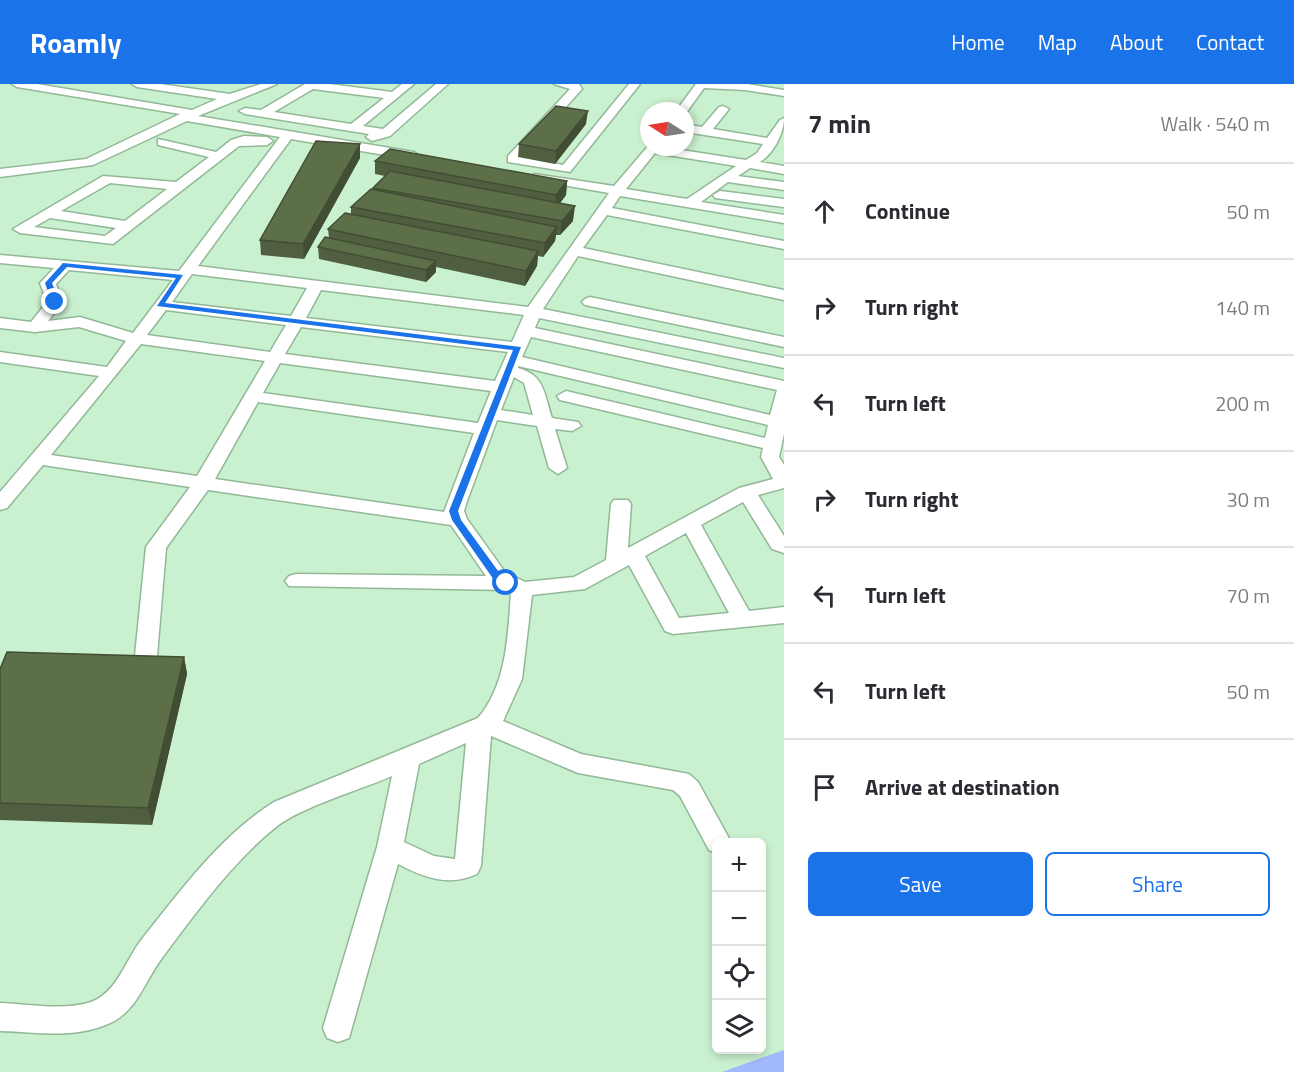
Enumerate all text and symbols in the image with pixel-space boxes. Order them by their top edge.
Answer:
text: Roamly [30,21,121,64]
text: Home [951,26,1005,58]
text: Map [1038,26,1077,58]
text: About [1110,26,1163,58]
text: Contact [1196,26,1264,58]
north arrow [640,102,694,156]
text: 7 min [808,104,871,143]
text: Walk · 540 m [1161,108,1270,139]
text: Continue [865,194,950,228]
icon: ahead [808,195,841,228]
text: 50 m [1226,196,1270,227]
route end [41,288,67,314]
text: Turn right [865,290,959,324]
icon: right [808,291,841,324]
text: 140 m [1215,292,1270,323]
text: Turn left [865,386,946,420]
icon: left [808,387,841,420]
text: 200 m [1215,388,1270,419]
text: Turn right [865,482,959,516]
icon: right [808,483,841,516]
text: 30 m [1226,484,1270,515]
route start [492,569,518,595]
text: Turn left [865,578,946,612]
icon: left [808,579,841,612]
text: 70 m [1226,580,1270,611]
text: Turn left [865,674,946,708]
icon: left [808,675,841,708]
text: 50 m [1226,676,1270,707]
text: Arrive at destination [865,770,1060,804]
icon: arrive [808,771,841,804]
map controls [712,838,766,1054]
button: + [712,838,766,892]
button: Save [808,852,1033,916]
button: Share [1045,852,1270,916]
button: − [712,892,766,946]
button: locate [712,946,766,1000]
button: layers [712,1000,766,1054]

